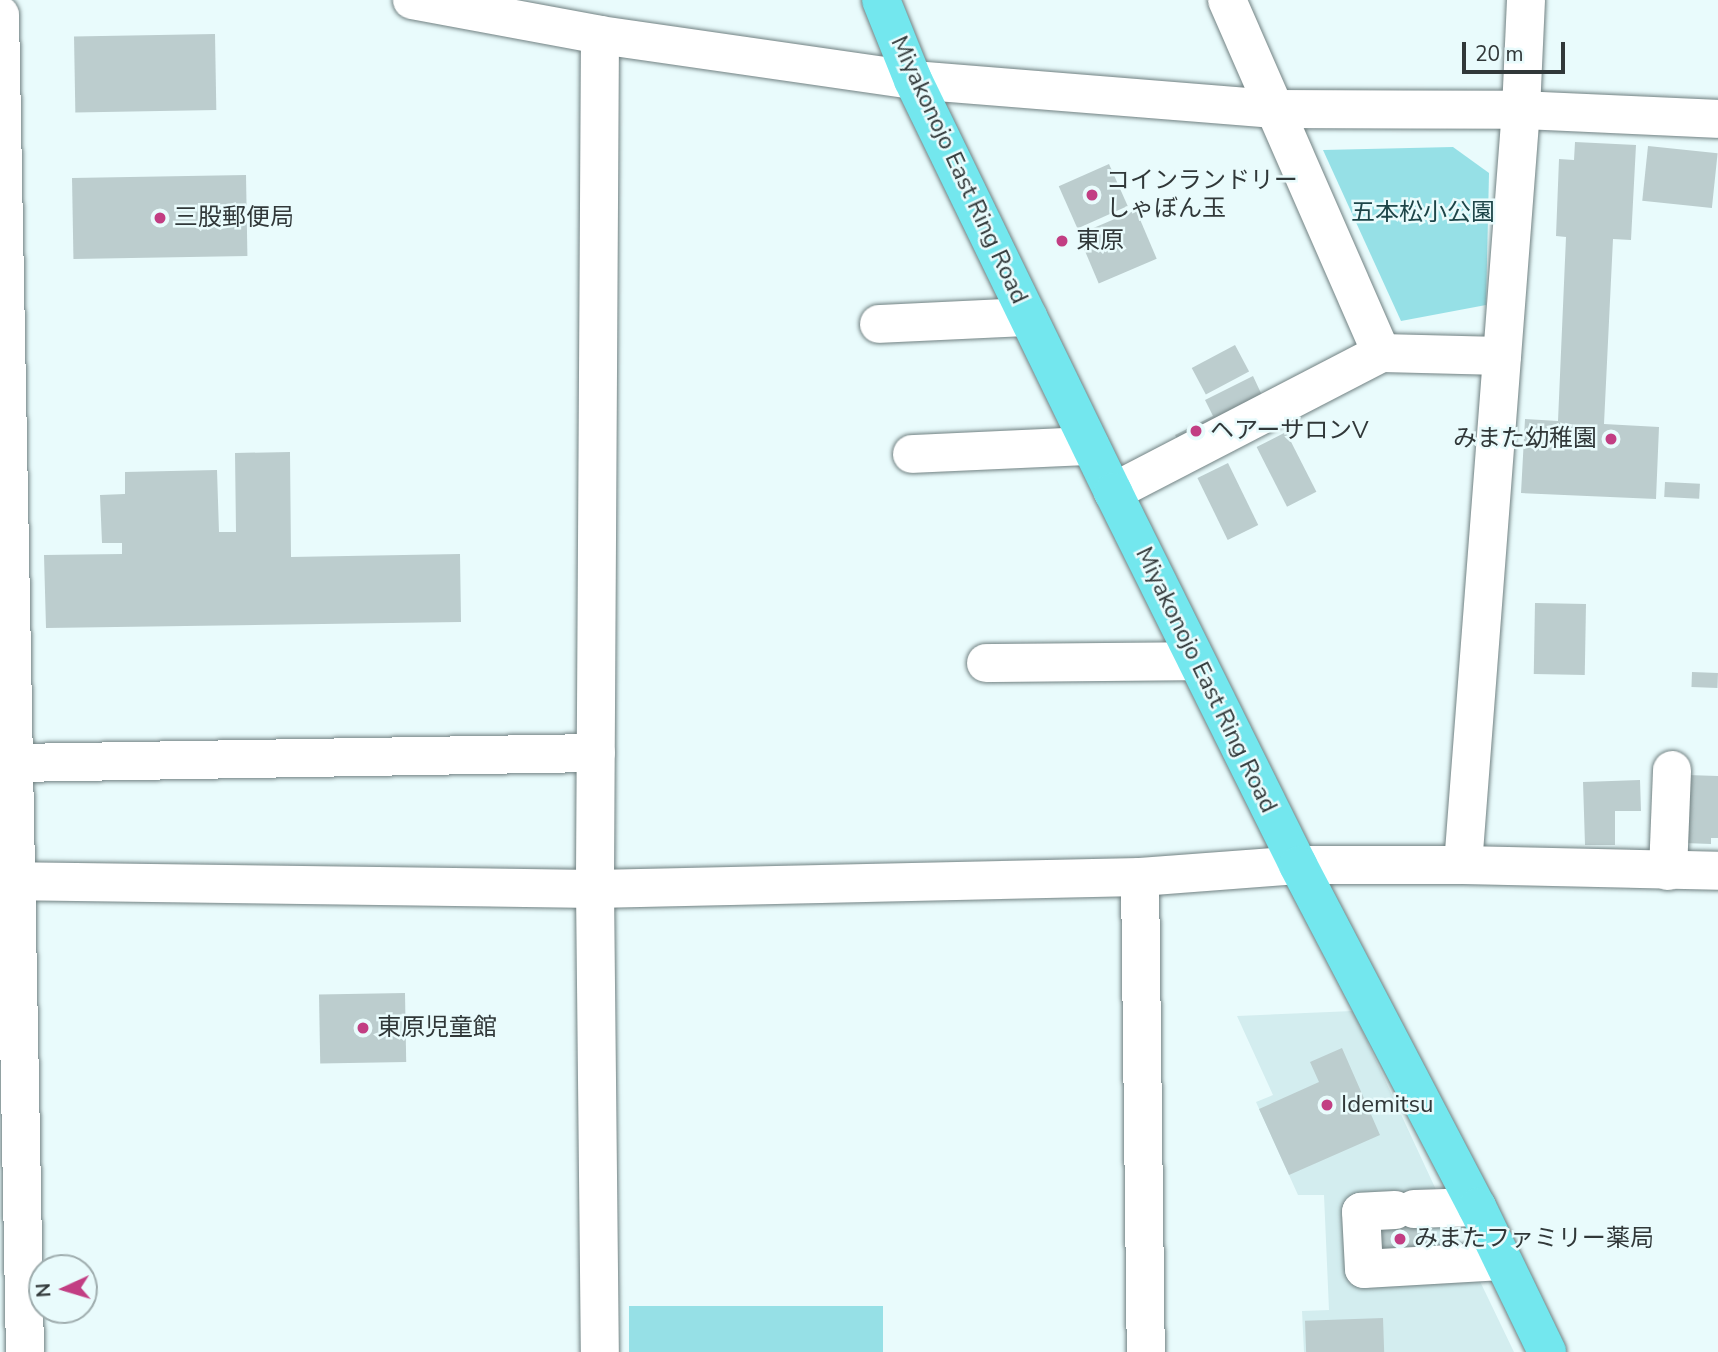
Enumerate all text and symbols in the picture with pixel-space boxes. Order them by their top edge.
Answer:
scale bar [1466,28,1569,72]
street label: Miyakonojo East Ring Road [884,32,1034,308]
text: 20 m [1475,40,1524,68]
place label: コインランドリー しゃぼん玉 [1106,167,1298,223]
marker: コインランドリー しゃぼん玉 [1084,187,1100,203]
park label: 五本松小公園 [1351,199,1495,227]
place label: 三股郵便局 [174,204,294,232]
marker: 三股郵便局 [152,210,168,226]
place label: 東原 [1076,227,1124,255]
marker: 東原 [1054,233,1070,249]
place label: ヘアーサロンV [1210,417,1369,445]
marker: ヘアーサロンV [1188,423,1204,439]
place label: みまた幼稚園 [1453,425,1597,453]
marker: みまた幼稚園 [1603,431,1619,447]
street label: Miyakonojo East Ring Road [1129,542,1283,818]
place label: 東原児童館 [377,1014,497,1042]
marker: 東原児童館 [355,1020,371,1036]
place label: Idemitsu [1341,1091,1433,1119]
marker: Idemitsu [1319,1097,1335,1113]
place label: みまたファミリー薬局 [1414,1225,1654,1253]
marker: みまたファミリー薬局 [1392,1231,1408,1247]
north arrow [28,1254,98,1324]
text: N [31,1282,58,1298]

